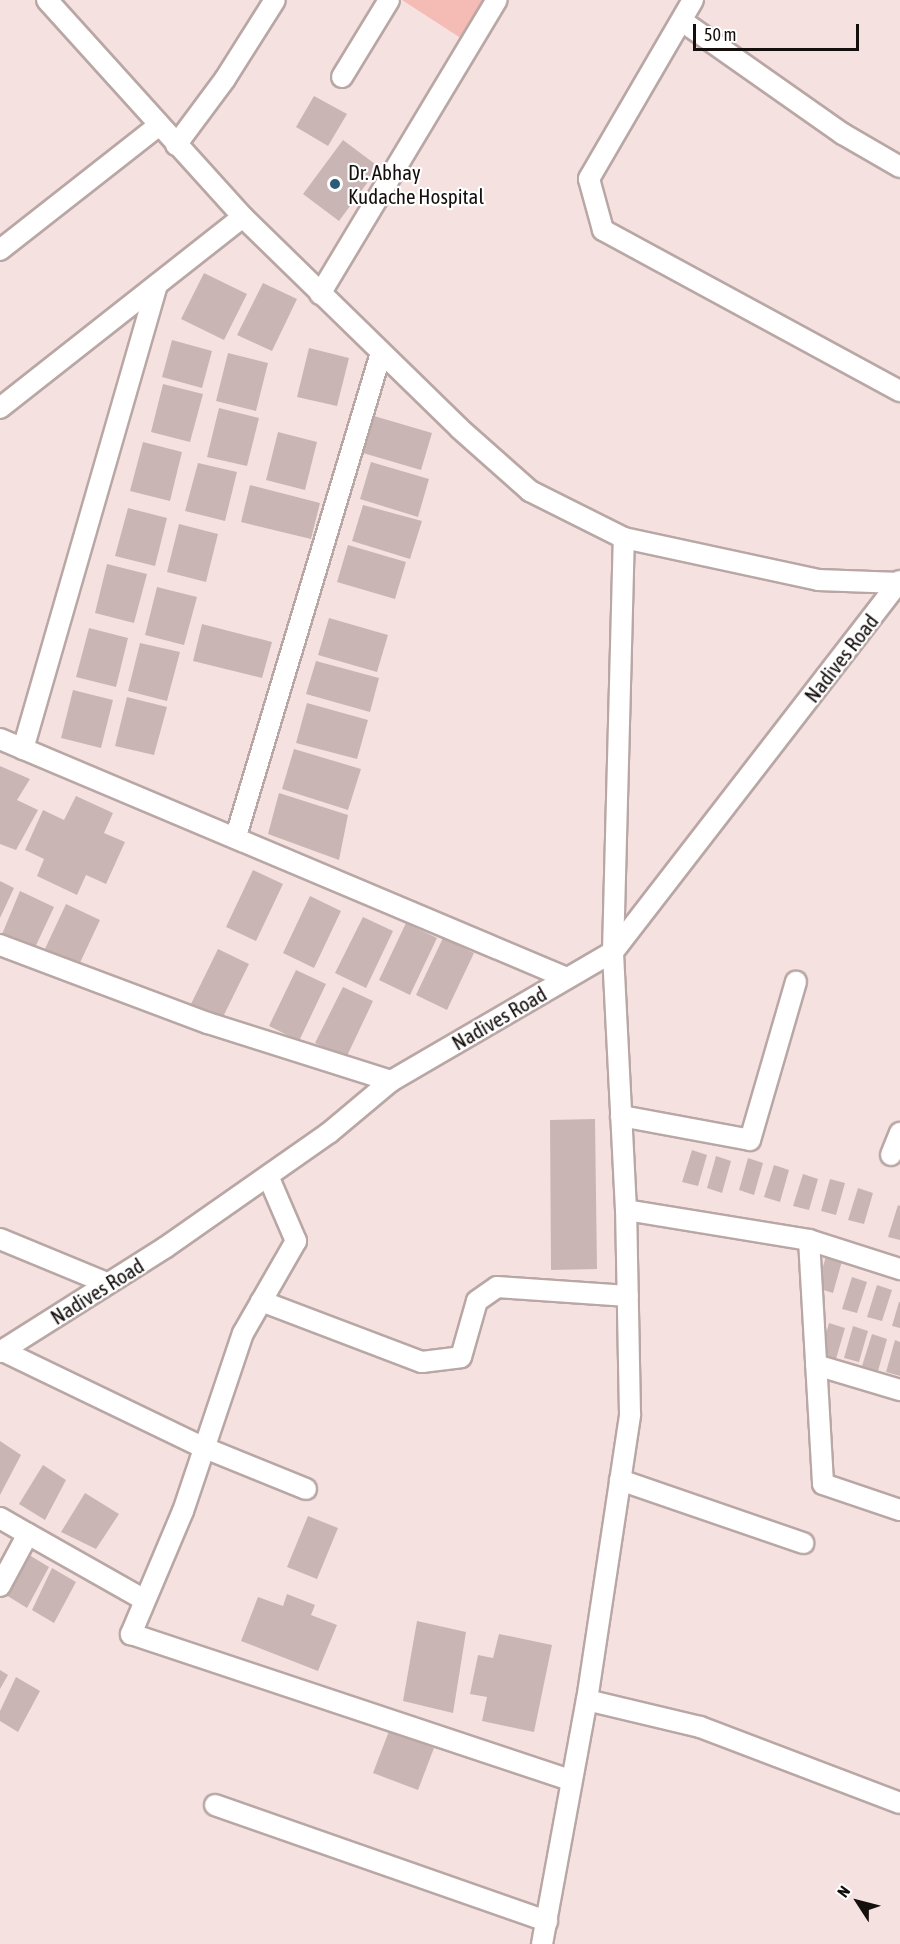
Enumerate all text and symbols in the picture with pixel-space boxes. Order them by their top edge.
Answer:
scale bar [696,12,862,50]
text: 50 m [704,24,736,45]
place label: Dr. Abhay Kudache Hospital [348,159,484,209]
marker: Dr. Abhay Kudache Hospital [326,175,344,193]
street label: Nadives Road [799,609,883,707]
street label: Nadives Road [447,981,551,1055]
street label: Nadives Road [46,1252,148,1330]
north arrow [828,1872,888,1932]
text: N [833,1882,853,1901]

